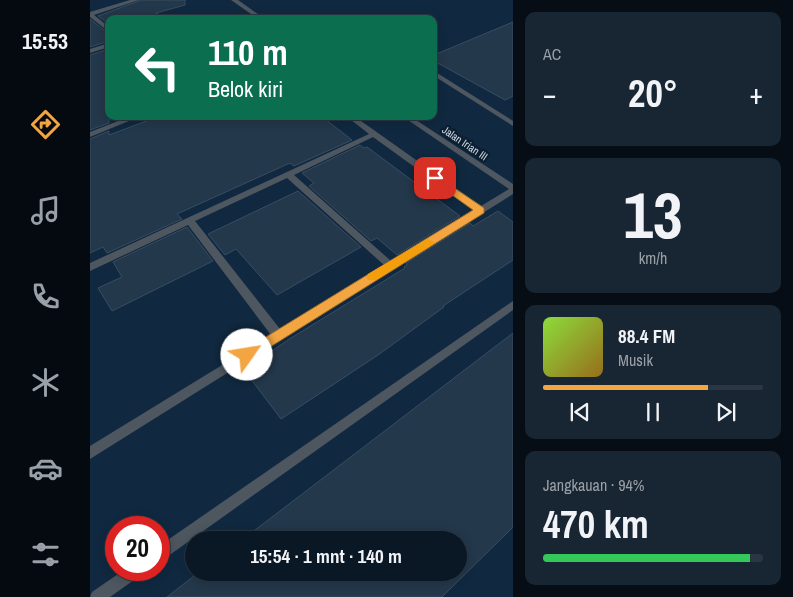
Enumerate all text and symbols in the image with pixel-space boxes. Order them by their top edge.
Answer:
text: 15:53 [22,26,68,56]
text: 110 m [208,29,288,76]
icon: left [125,35,190,100]
text: AC [543,43,561,65]
text: 20° [628,68,678,119]
text: Belok kiri [208,74,283,104]
text: − [543,75,556,113]
text: + [750,75,763,113]
icon: directions [28,107,63,142]
street label: Jalan Irian III [439,123,491,163]
pin [414,157,456,199]
icon: arrive [421,164,449,192]
text: 13 [623,171,683,258]
icon: music [28,193,63,228]
text: km/h [639,247,667,269]
icon: phone [28,279,63,314]
text: 88.4 FM [618,323,675,349]
position arrow [220,328,272,380]
text: Musik [618,349,653,371]
icon: climate [28,365,63,400]
icon: previous [566,398,594,426]
icon: pause [639,398,667,426]
icon: next [712,398,740,426]
icon: car [28,451,63,486]
text: Jangkauan · 94% [543,474,644,496]
text: 470 km [543,499,649,550]
speed limit sign: 20 [105,516,170,581]
icon: filters [28,537,63,572]
text: 15:54 · 1 mnt · 140 m [250,543,402,569]

